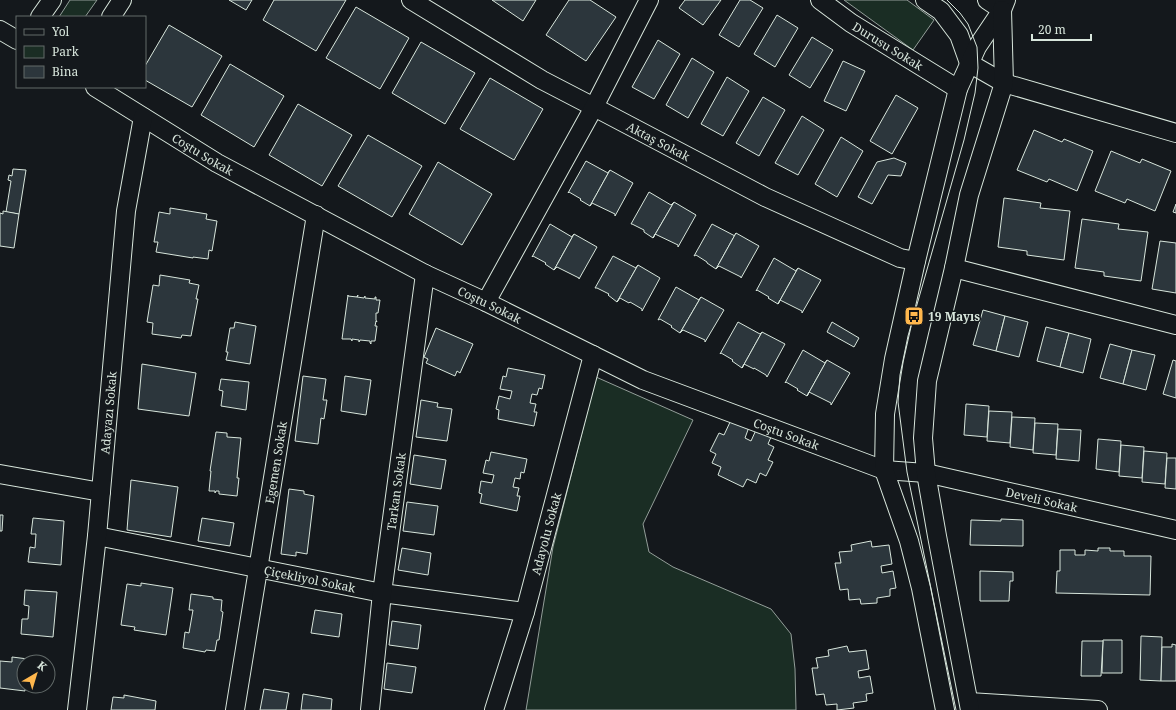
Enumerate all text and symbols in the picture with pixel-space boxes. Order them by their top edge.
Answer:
legend [16,16,146,88]
scale bar [1032,16,1091,42]
street label: Durusu Sokak [849,18,927,75]
text: 20 m [1038,21,1066,38]
text: Yol [51,23,70,40]
text: Park [52,43,80,60]
text: Bina [52,63,78,80]
street label: Aktaş Sokak [624,117,694,165]
street label: Coştu Sokak [169,129,238,179]
street label: Coştu Sokak [455,282,525,327]
bus stop icon: 19 Mayıs [903,305,925,327]
place label: 19 Mayıs [928,308,980,325]
street label: Adayazı Sokak [96,370,120,455]
street label: Coştu Sokak [751,414,823,454]
street label: Egemen Sokak [260,419,291,505]
street label: Tarkan Sokak [382,451,409,532]
street label: Develi Sokak [1004,483,1080,516]
street label: Adayolu Sokak [527,489,565,577]
street label: Çiçekliyol Sokak [263,561,358,596]
north arrow [16,654,56,694]
text: K [35,657,51,675]

